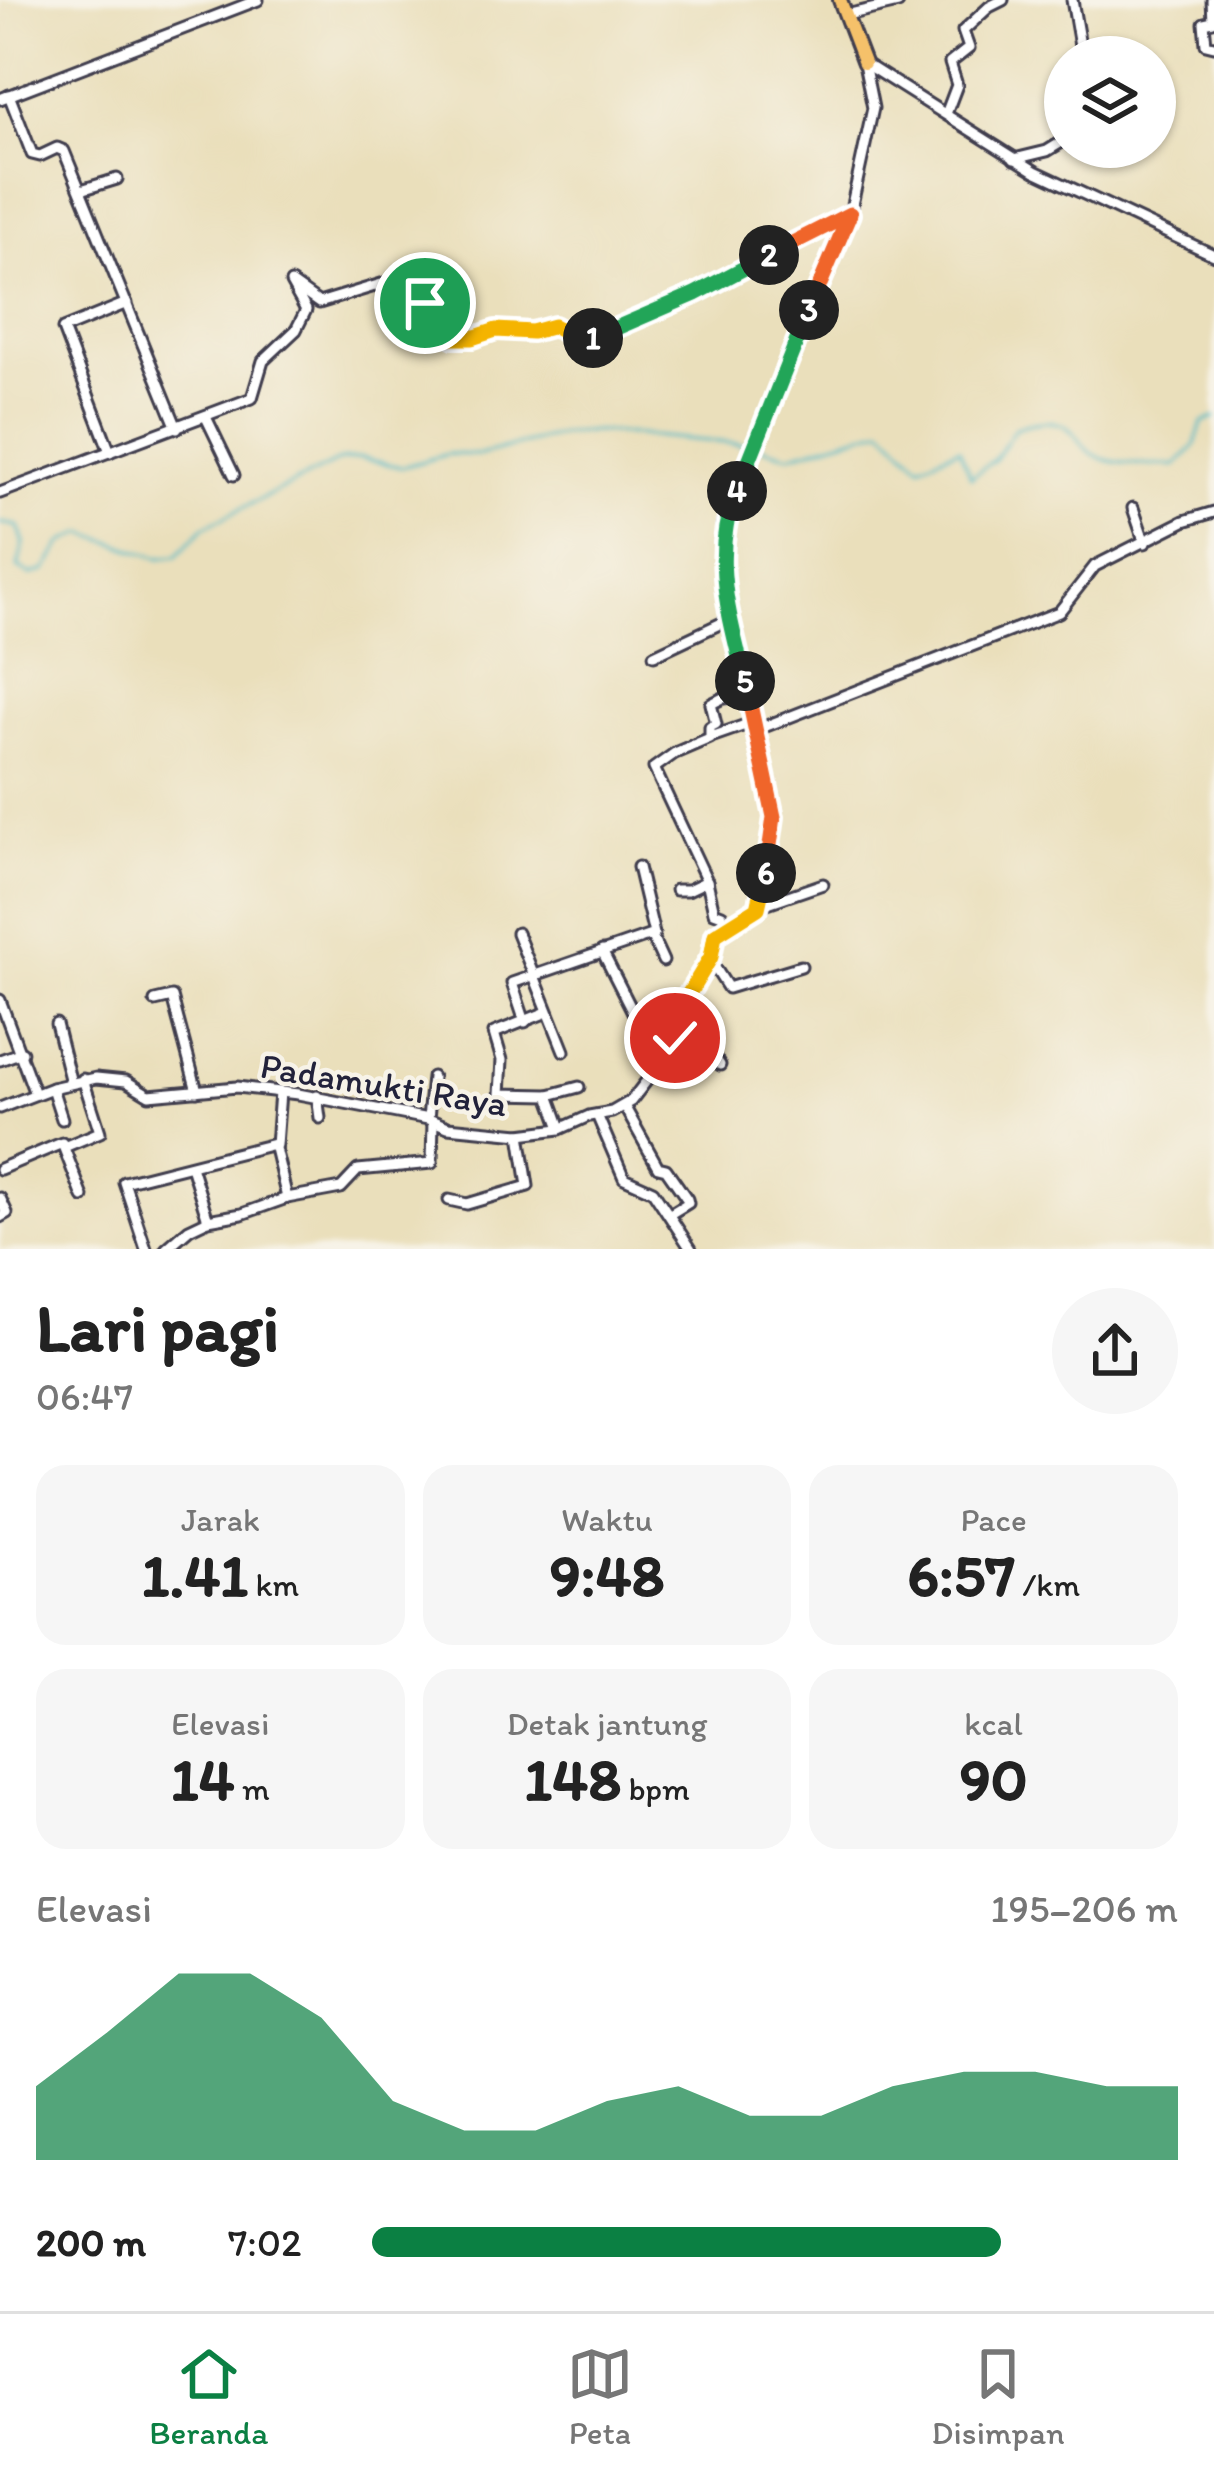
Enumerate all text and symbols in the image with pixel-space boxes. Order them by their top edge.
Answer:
map controls [1044,36,1176,168]
button: layers [1044,36,1176,168]
pin: 2 [739,225,799,285]
text: 2 [760,235,778,274]
pin [374,252,476,354]
icon: arrive [392,270,458,336]
pin: 3 [779,280,839,340]
text: 3 [800,290,818,329]
pin: 1 [563,308,623,368]
text: 1 [585,318,601,357]
pin: 4 [707,461,767,521]
text: 4 [727,471,747,510]
pin: 5 [715,651,775,711]
text: 5 [736,661,754,700]
pin: 6 [736,843,796,903]
text: 6 [757,853,775,892]
pin [624,987,726,1089]
icon: check [642,1005,708,1071]
street label: Padamukti Raya [257,1044,511,1125]
text: Lari pagi [36,1288,279,1368]
button: share [1052,1288,1178,1414]
text: 06:47 [36,1373,133,1420]
text: Jarak [181,1500,260,1539]
text: Waktu [561,1500,653,1539]
text: Pace [961,1500,1027,1539]
text: 1.41 [142,1539,248,1611]
text: 9:48 [549,1539,665,1611]
text: 6:57 [907,1539,1015,1611]
text: km [248,1565,299,1604]
text: /km [1015,1565,1080,1604]
text: Elevasi [171,1704,269,1743]
text: Detak jantung [507,1704,707,1743]
text: kcal [964,1704,1023,1743]
text: 14 [171,1743,235,1815]
text: 148 [524,1743,621,1815]
text: 90 [959,1743,1028,1815]
text: m [235,1769,270,1808]
text: bpm [621,1769,690,1808]
text: Elevasi [36,1885,152,1932]
text: 195–206 m [991,1885,1178,1932]
text: 200 m [36,2219,146,2266]
text: 7:02 [228,2219,301,2266]
tab: Beranda [149,2341,268,2452]
tab: Peta [567,2341,633,2452]
tab: Disimpan [931,2341,1065,2452]

